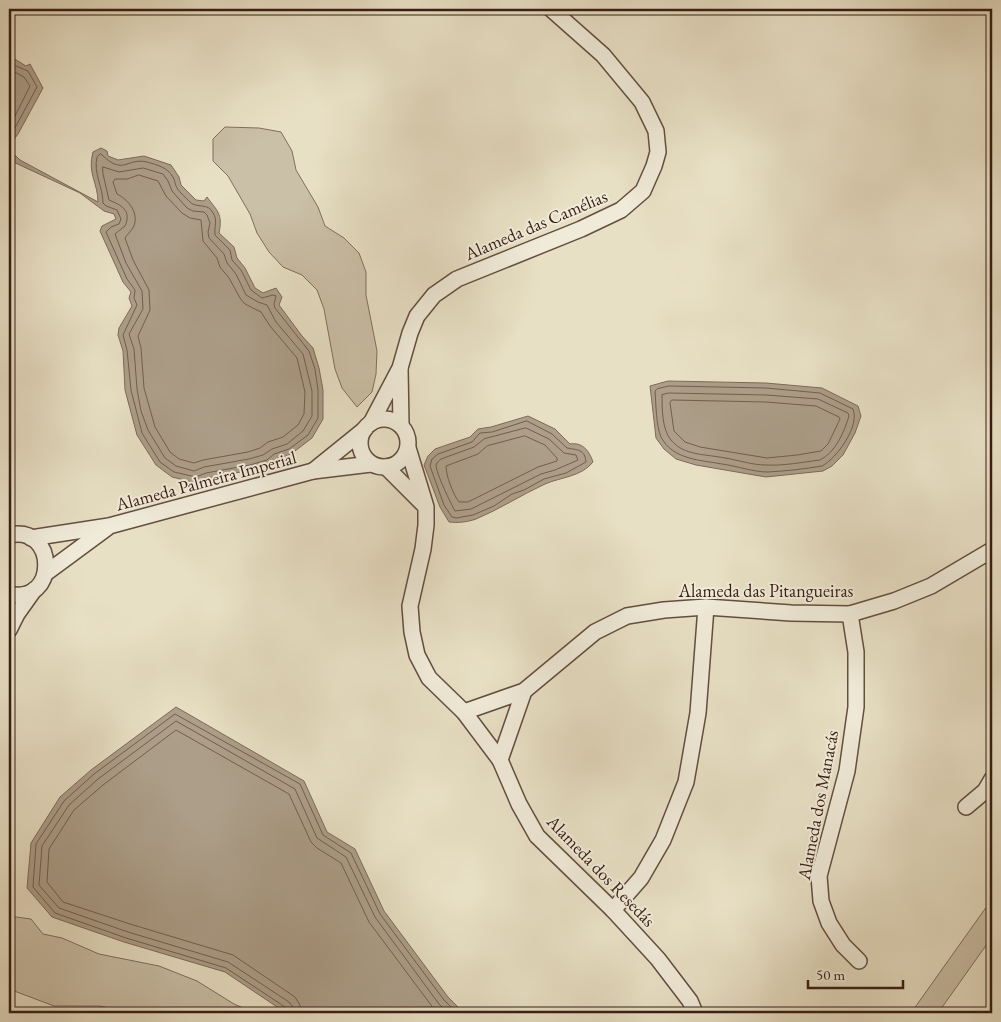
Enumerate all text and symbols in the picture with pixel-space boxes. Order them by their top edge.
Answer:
street label: Alameda das Camélias [460,184,611,265]
street label: Alameda Palmeira Imperial [112,445,299,516]
street label: Alameda das Pitangueiras [678,579,854,602]
street label: Alameda dos Manacás [792,728,843,883]
street label: Alameda dos Resedás [541,809,661,932]
scale bar [808,957,904,989]
text: 50 m [816,965,845,984]

